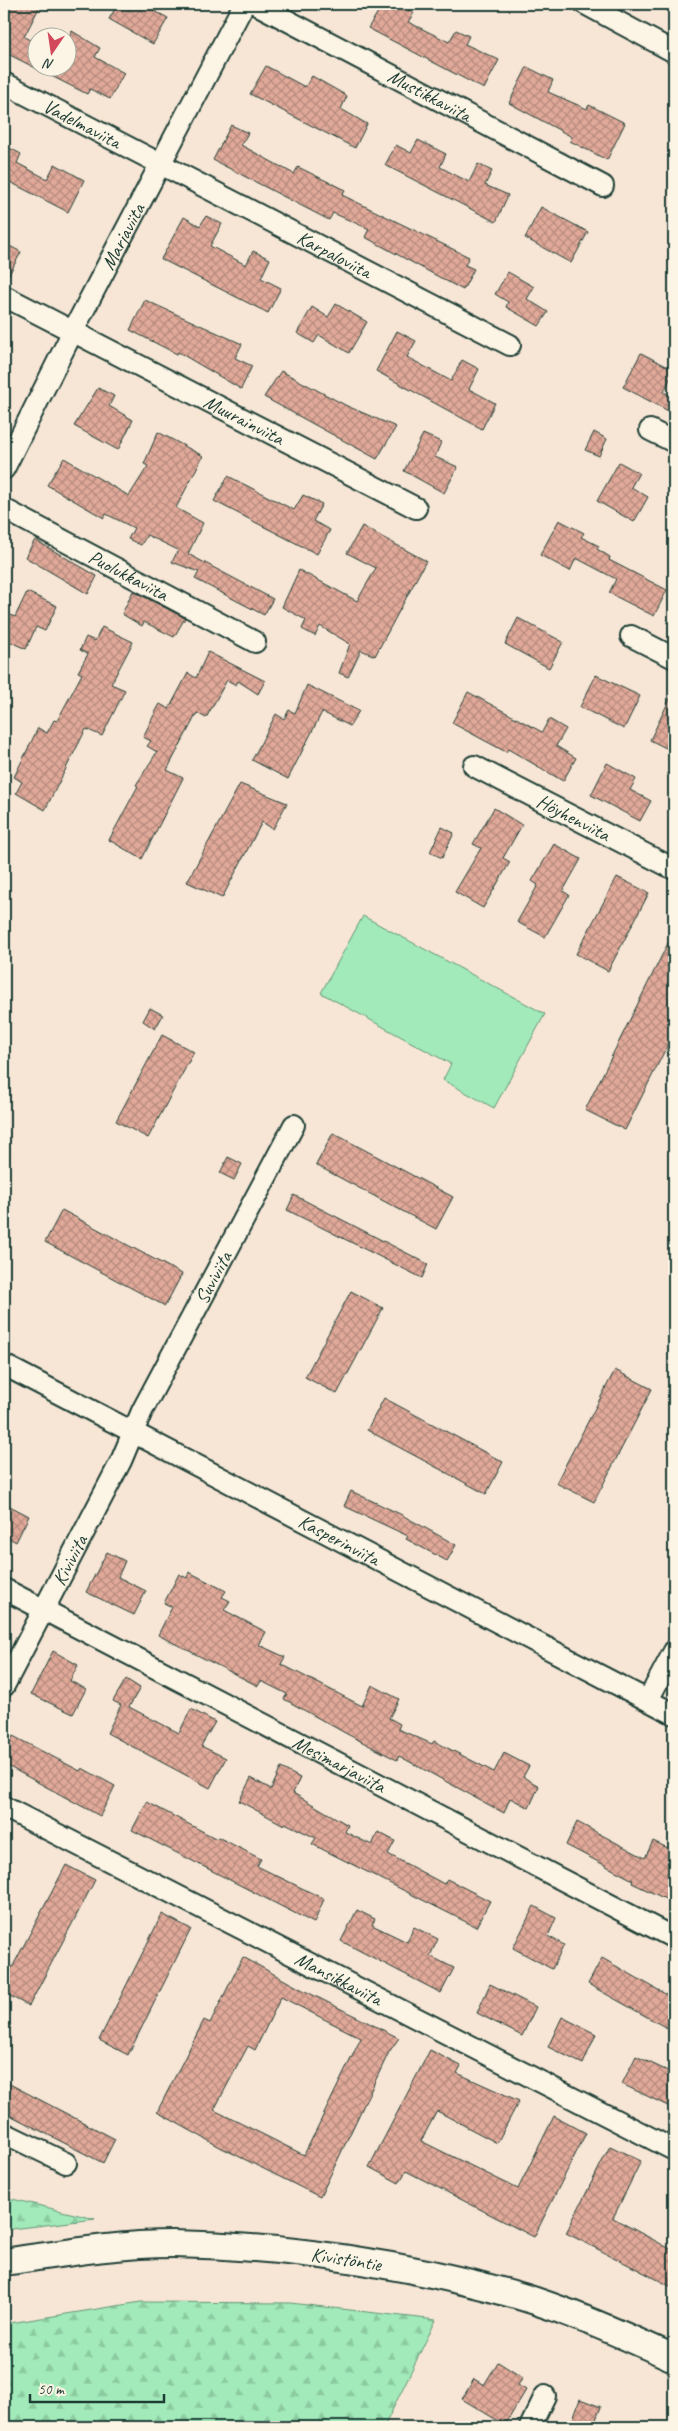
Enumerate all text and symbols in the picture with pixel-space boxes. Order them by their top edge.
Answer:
north arrow [28,28,78,78]
text: N [41,54,55,73]
street label: Mustikkaviita [384,63,477,128]
street label: Vadelmaviita [39,93,127,155]
street label: Marjaviita [95,197,151,274]
street label: Karpaloviita [293,224,377,284]
street label: Muurainviita [200,389,289,451]
street label: Puolukkaviita [85,544,174,607]
street label: Höyhenviita [533,788,616,847]
street label: Suviviita [189,1245,238,1308]
street label: Kasperinviita [295,1508,386,1572]
street label: Kiviviita [46,1529,94,1589]
street label: Mesimarjaviita [288,1729,391,1799]
street label: Mansikkaviita [291,1946,388,2012]
street label: Kivistöntie [309,2241,385,2277]
scale bar [30,2371,164,2403]
text: 50 m [38,2380,65,2399]

